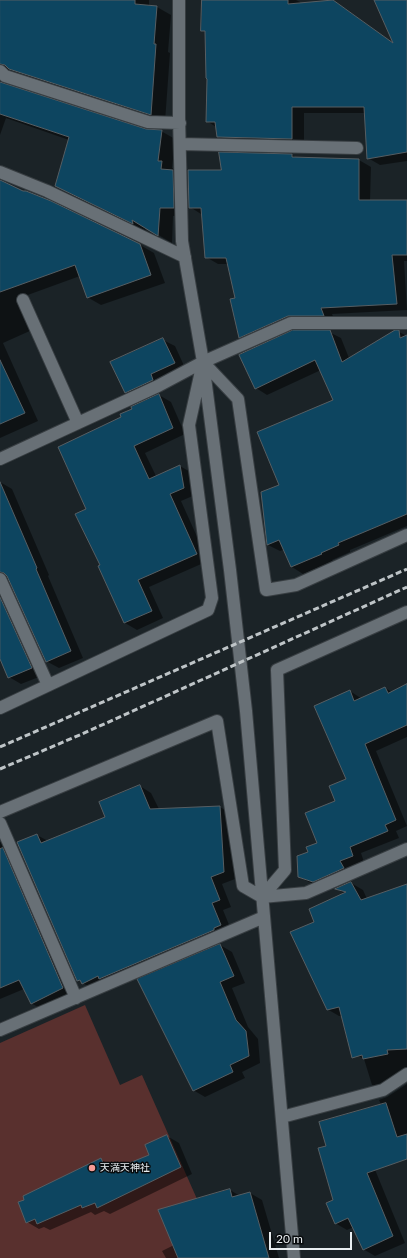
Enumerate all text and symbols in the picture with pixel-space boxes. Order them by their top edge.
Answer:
place label: 天満天神社 [100,1162,150,1174]
marker: 天満天神社 [87,1163,97,1173]
scale bar [271,1224,354,1250]
text: 20 m [276,1231,303,1246]

